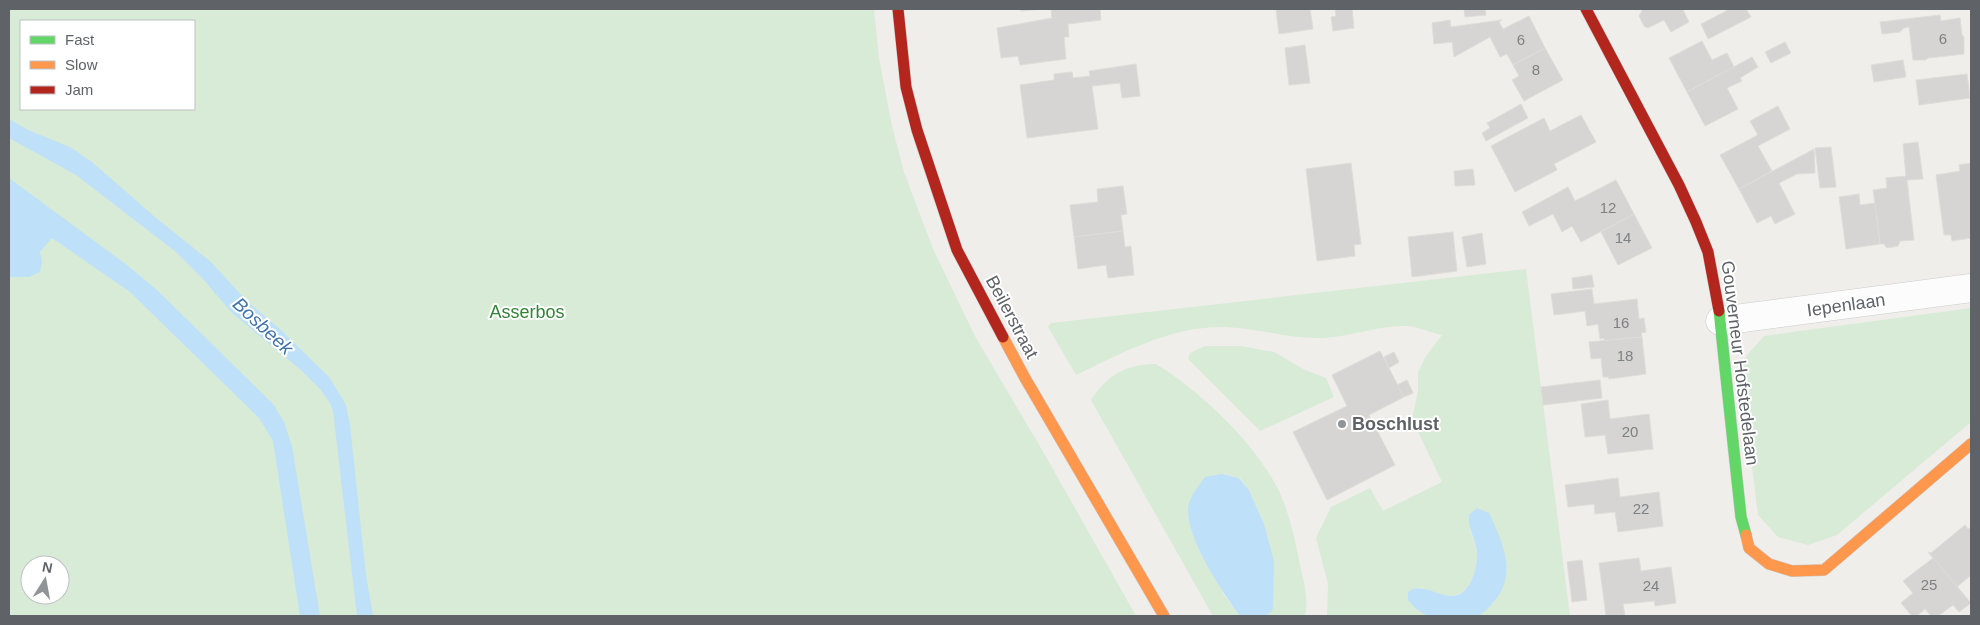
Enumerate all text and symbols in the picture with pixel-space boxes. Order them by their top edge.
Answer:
legend [20,20,195,110]
house number: 6 [1939,30,1947,47]
text: Fast [65,31,95,48]
house number: 6 [1517,31,1525,48]
text: Slow [65,56,98,73]
house number: 8 [1532,61,1540,78]
text: Jam [65,81,93,98]
house number: 12 [1600,199,1616,216]
house number: 14 [1615,229,1631,246]
street label: Gouverneur Hofstedelaan [1718,259,1762,467]
street label: Beilerstraat [982,272,1042,362]
street label: Iepenlaan [1805,290,1887,320]
water label: Bosbeek [229,293,298,360]
park label: Asserbos [489,302,565,322]
house number: 16 [1613,314,1629,331]
house number: 18 [1617,347,1633,364]
place label: Boschlust [1352,414,1439,434]
marker: Boschlust [1336,418,1348,430]
house number: 20 [1622,423,1638,440]
house number: 22 [1633,500,1649,517]
north arrow [20,555,70,605]
text: N [41,558,54,576]
house number: 25 [1921,576,1937,593]
house number: 24 [1643,577,1659,594]

